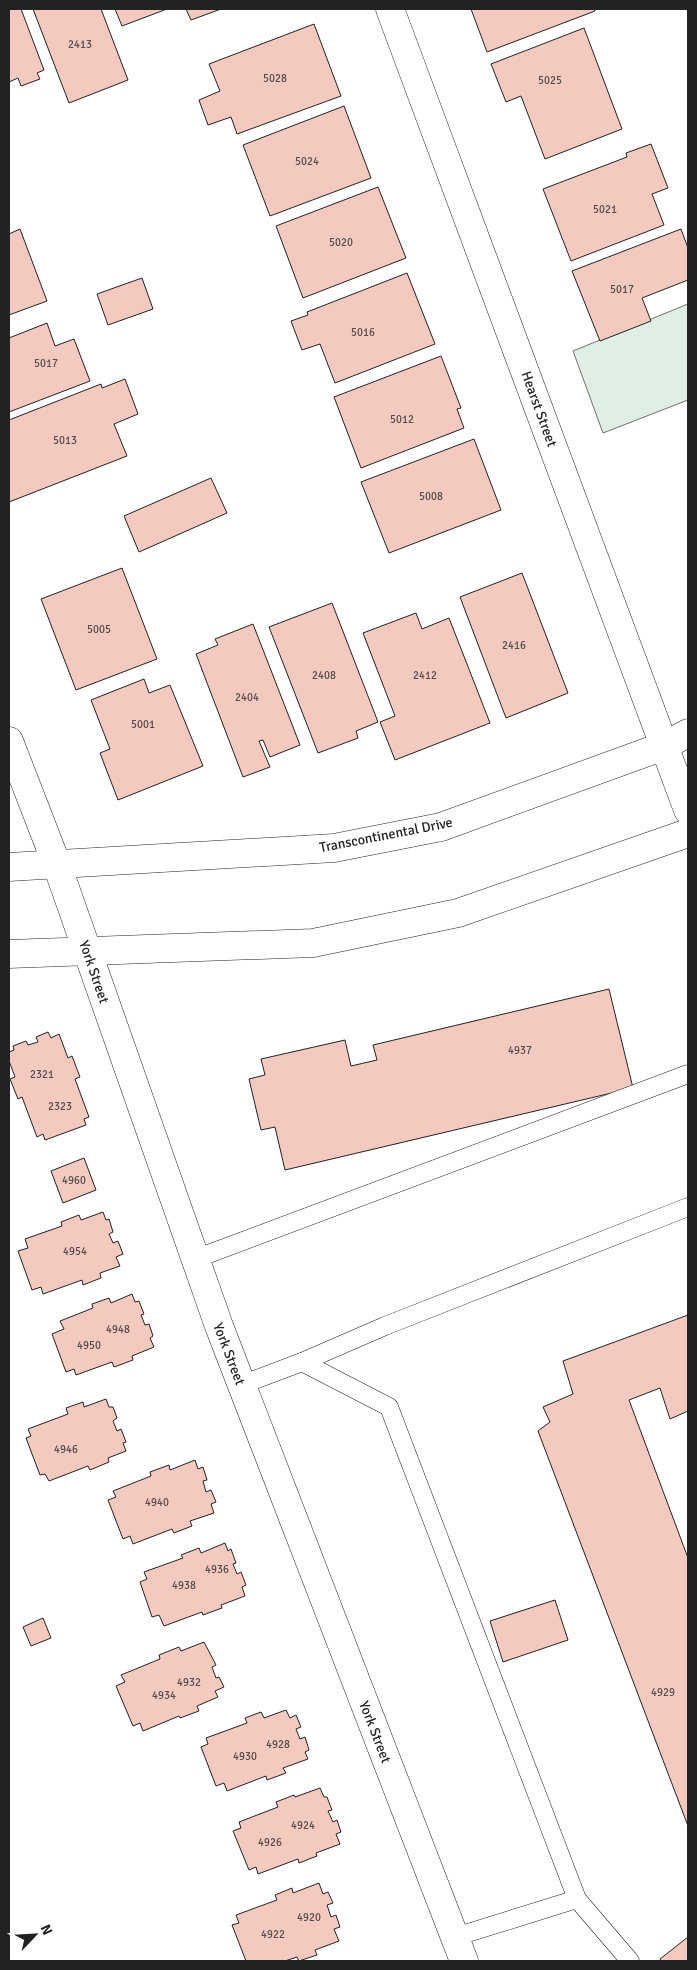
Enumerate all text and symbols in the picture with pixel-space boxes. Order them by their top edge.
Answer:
house number: 2413 [68,38,92,51]
house number: 5028 [263,72,287,85]
house number: 5025 [538,74,562,87]
house number: 5024 [295,155,319,168]
house number: 5021 [593,203,617,216]
house number: 5020 [329,236,353,249]
house number: 5017 [610,283,634,296]
house number: 5016 [351,326,375,339]
house number: 5017 [34,357,58,370]
street label: Hearst Street [517,369,561,449]
house number: 5012 [390,413,414,426]
house number: 5013 [53,434,77,447]
house number: 5008 [419,490,443,503]
house number: 5005 [87,623,111,636]
house number: 2416 [502,639,526,652]
house number: 2408 [312,669,336,682]
house number: 2412 [413,669,437,682]
house number: 2404 [235,691,259,704]
house number: 5001 [131,718,155,731]
street label: Transcontinental Drive [318,814,454,856]
street label: York Street [75,938,113,1006]
house number: 4937 [508,1044,532,1057]
house number: 2321 [30,1068,54,1081]
house number: 2323 [48,1100,72,1113]
house number: 4960 [62,1174,86,1187]
house number: 4954 [63,1245,87,1258]
street label: York Street [209,1320,249,1388]
house number: 4948 [106,1323,130,1336]
house number: 4950 [77,1339,101,1352]
house number: 4946 [54,1443,78,1456]
house number: 4940 [145,1496,169,1509]
house number: 4936 [205,1563,229,1576]
house number: 4938 [172,1579,196,1592]
house number: 4932 [177,1676,201,1689]
house number: 4929 [651,1686,675,1699]
house number: 4934 [152,1689,176,1702]
street label: York Street [355,1698,395,1766]
house number: 4928 [266,1738,290,1751]
house number: 4930 [233,1750,257,1763]
house number: 4924 [291,1819,315,1832]
house number: 4926 [258,1836,282,1849]
north arrow [10,1910,60,1960]
house number: 4920 [297,1911,321,1924]
text: N [37,1922,56,1938]
house number: 4922 [261,1928,285,1941]

